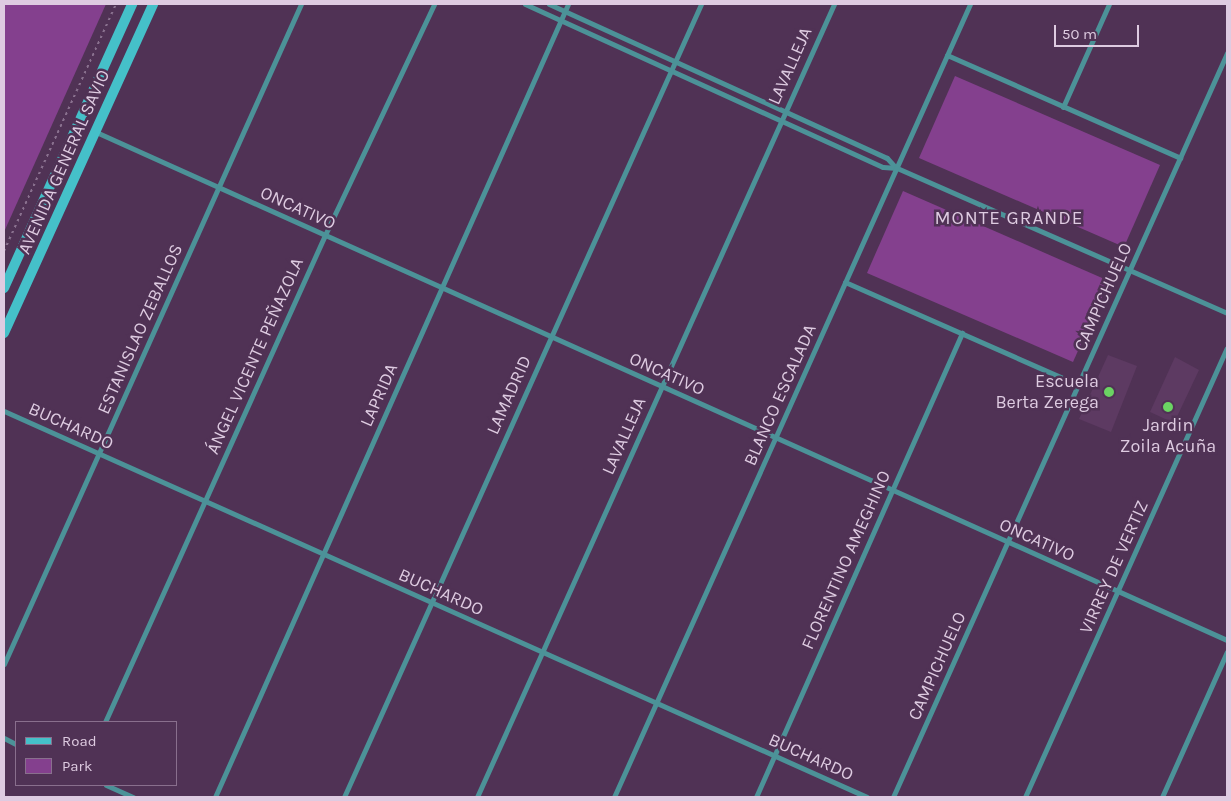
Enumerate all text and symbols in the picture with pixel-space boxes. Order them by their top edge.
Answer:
scale bar [1056,15,1141,47]
street label: LAVALLEJA [763,24,817,108]
text: 50 m [1062,25,1097,43]
street label: AVENIDA GENERAL SAVIO [14,66,114,258]
street label: ONCATIVO [257,182,339,234]
district label: MONTE GRANDE [933,208,1085,230]
street label: CAMPICHUELO [1069,239,1137,355]
street label: ESTANISLAO ZEBALLOS [93,241,187,417]
street label: ÁNGEL VICENTE PEÑAZOLA [202,254,308,458]
street label: BLANCO ESCALADA [739,321,821,469]
street label: ONCATIVO [626,348,708,400]
street label: LAMADRID [482,352,536,438]
street label: LAPRIDA [356,360,402,430]
place label: Escuela Berta Zerega [995,371,1099,414]
marker: Escuela Berta Zerega [1103,386,1115,398]
street label: LAVALLEJA [597,394,651,478]
street label: BUCHARDO [25,398,117,454]
marker: Jardin Zoila Acuña [1162,401,1174,413]
place label: Jardin Zoila Acuña [1120,415,1216,458]
street label: FLORENTINO AMEGHINO [797,467,895,653]
street label: VIRREY DE VERTIZ [1075,497,1153,637]
street label: ONCATIVO [996,514,1078,566]
street label: BUCHARDO [395,564,487,620]
street label: CAMPICHUELO [903,608,971,724]
legend [15,721,178,786]
street label: BUCHARDO [765,729,857,785]
text: Road [62,732,97,750]
text: Park [62,757,92,775]

